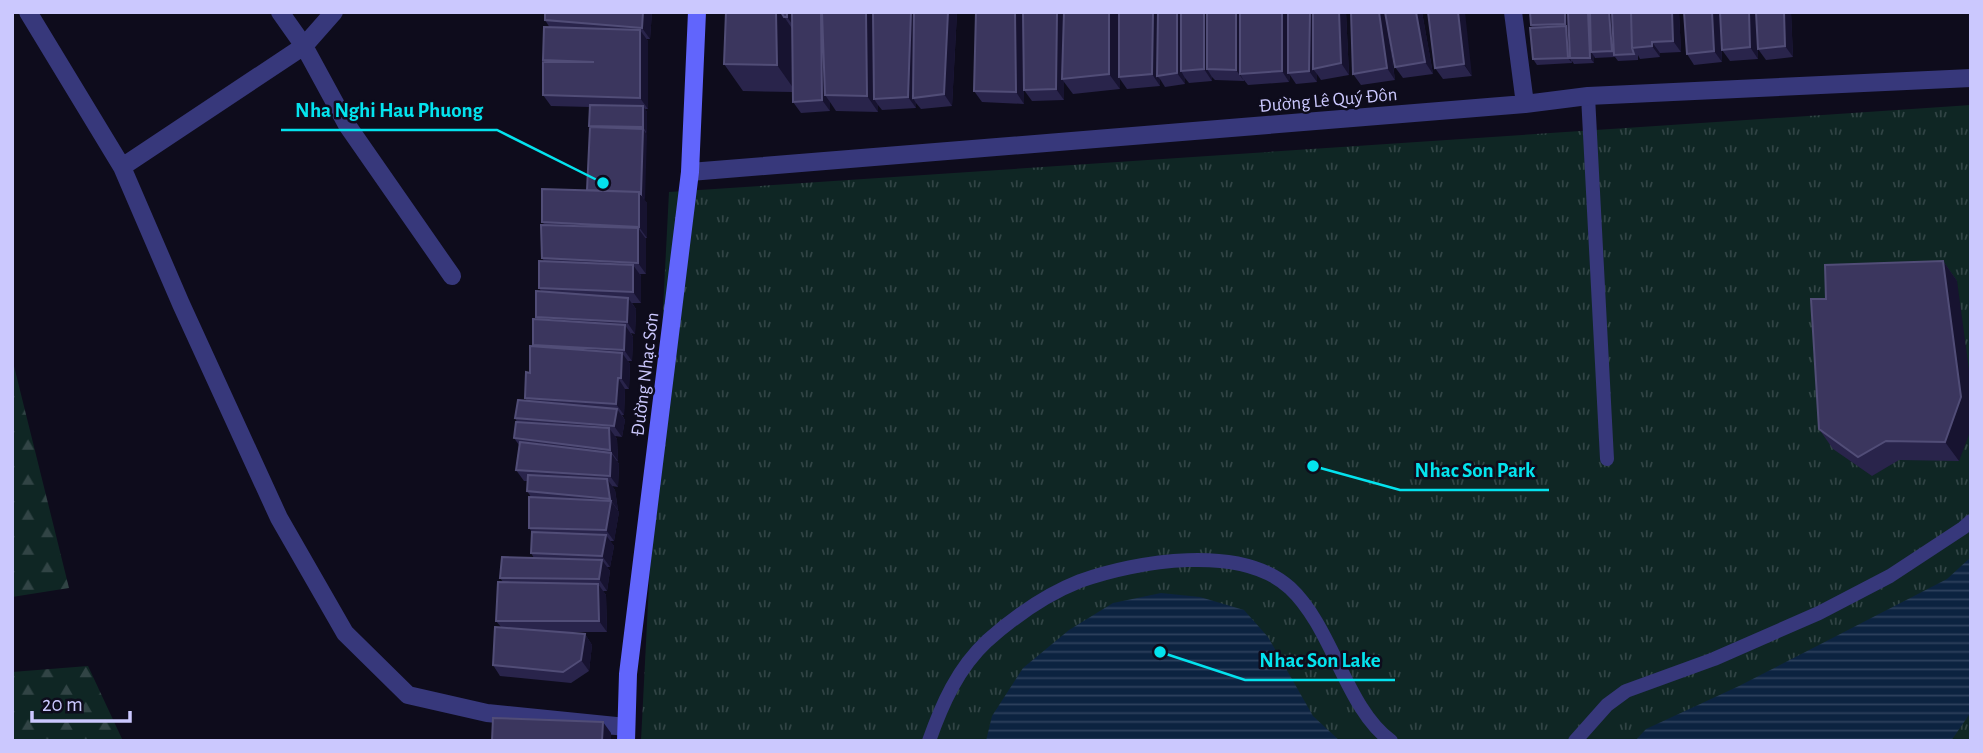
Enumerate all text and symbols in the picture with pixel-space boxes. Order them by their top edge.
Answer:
street label: Đường Lê Quý Đôn [1258,85,1398,116]
callout: Nha Nghi Hau Phuong [281,88,497,130]
text: Nha Nghi Hau Phuong [295,100,484,121]
street label: Đường Nhạc Sơn [628,311,663,437]
callout: Nhac Son Park [1400,448,1549,490]
text: Nhac Son Park [1415,460,1536,481]
callout: Nhac Son Lake [1245,638,1395,680]
text: Nhac Son Lake [1259,650,1381,671]
scale bar [32,680,130,724]
text: 20 m [42,694,83,715]

